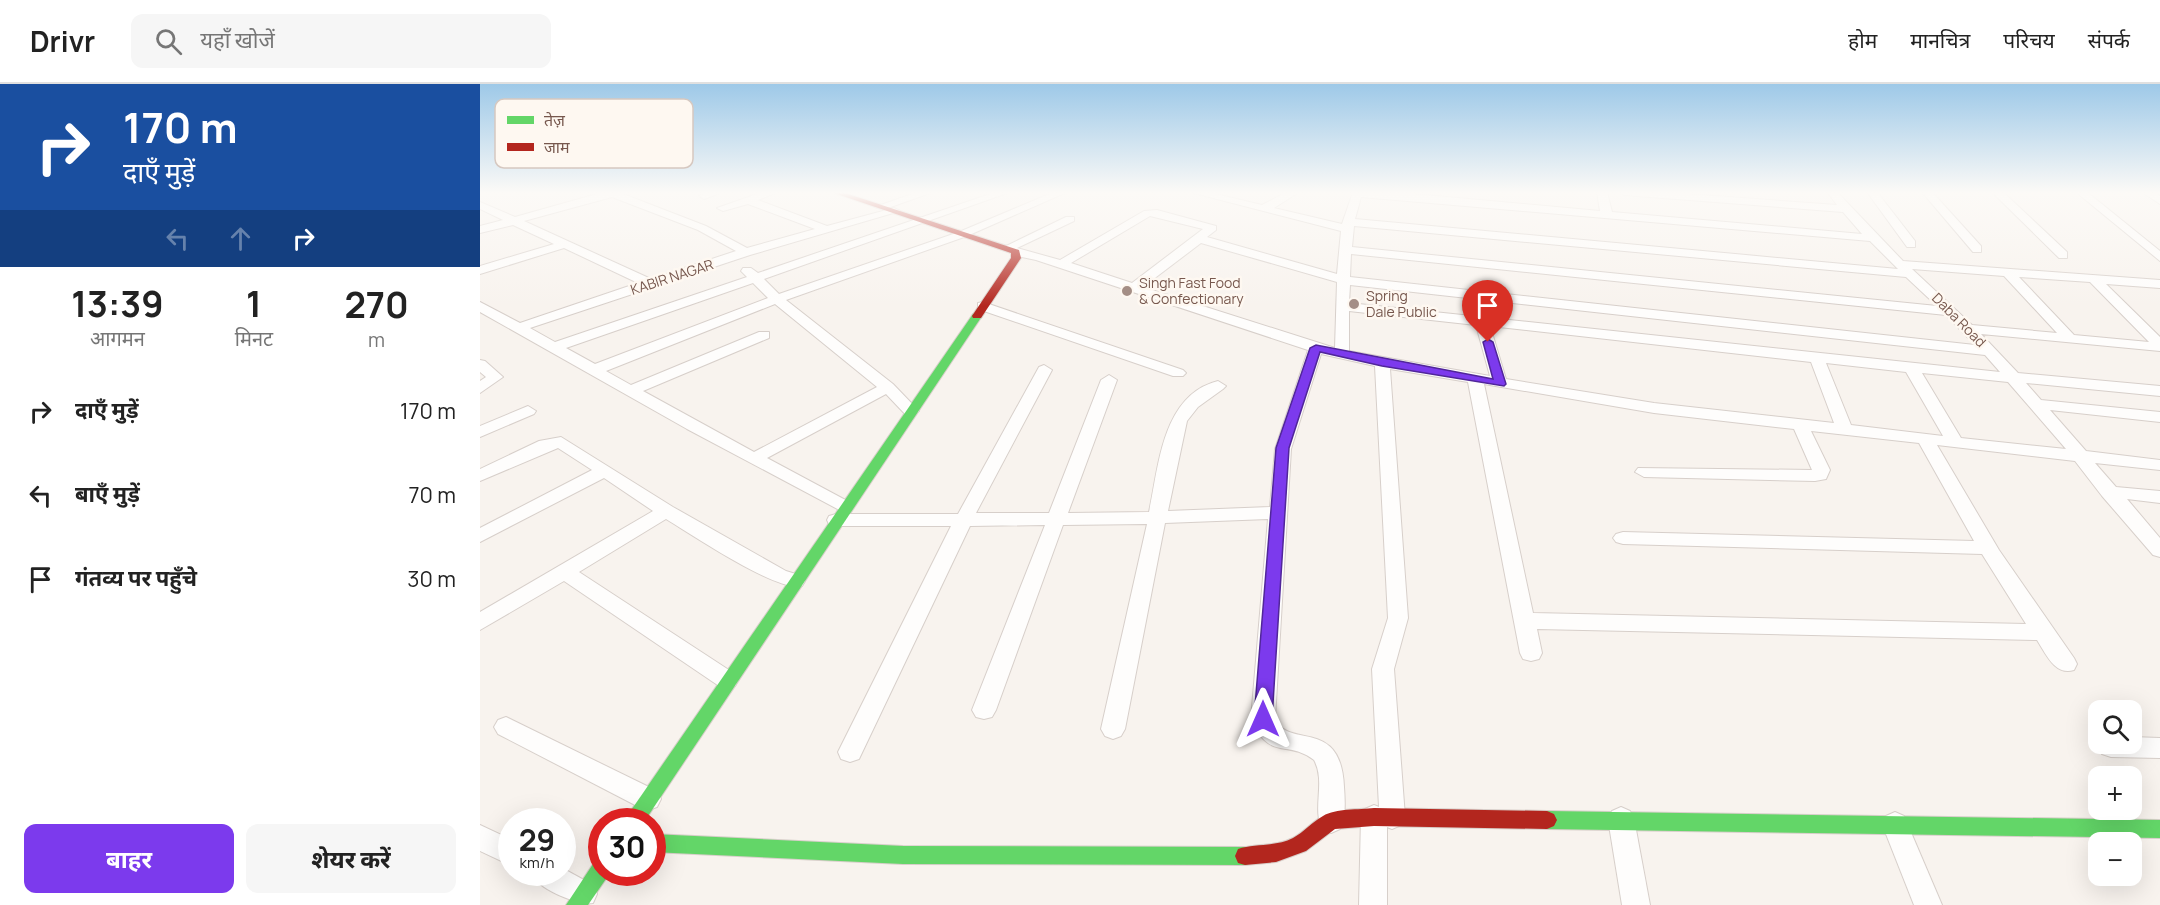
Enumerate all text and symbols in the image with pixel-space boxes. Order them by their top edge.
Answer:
search box [131,14,551,68]
text: Drivr [30,22,95,60]
icon: search [152,25,185,58]
text: यहाँ खोजें [200,25,275,55]
text: होम [1848,26,1877,54]
text: मानचित्र [1910,26,1970,54]
text: परिचय [2003,26,2055,54]
text: संपर्क [2088,26,2130,54]
text: 170 m [123,98,238,156]
legend [495,99,693,168]
icon: right [24,108,102,186]
text: तेज़ [544,109,566,131]
text: जाम [544,136,570,158]
text: दाएँ मुड़ें [123,153,195,190]
icon: left [161,222,194,255]
icon: ahead [224,222,257,255]
icon: right [287,222,320,255]
street label: KABIR NAGAR [628,254,716,299]
place label: Singh Fast Food & Confectionary [1139,273,1244,308]
text: 13:39 [71,279,164,328]
text: 1 [246,279,262,328]
text: 270 [344,280,409,329]
pin [1462,280,1513,342]
marker: Singh Fast Food & Confectionary [1120,284,1134,298]
place label: Spring Dale Public [1366,286,1437,321]
street label: Daba Road [1928,288,1991,351]
icon: arrive [1471,289,1504,322]
marker: Spring Dale Public [1347,297,1361,311]
text: आगमन [90,325,145,352]
text: मिनट [235,325,273,352]
text: m [368,326,385,353]
icon: right [24,395,57,428]
text: दाएँ मुड़ें [75,395,138,425]
text: 170 m [400,396,456,426]
icon: left [24,479,57,512]
text: बाएँ मुड़ें [75,479,140,509]
text: 70 m [408,480,456,510]
icon: arrive [24,563,57,596]
text: गंतव्य पर पहुँचे [75,563,197,593]
text: 30 m [407,564,456,594]
position arrow [1231,687,1295,751]
map controls [2088,700,2142,886]
button: search [2088,700,2142,754]
button: + [2088,766,2142,820]
speed limit sign: 30 [588,808,666,886]
text: 29 [519,819,555,860]
button: बाहर [24,824,234,893]
button: शेयर करें [246,824,456,893]
button: − [2088,832,2142,886]
text: km/h [520,852,554,873]

